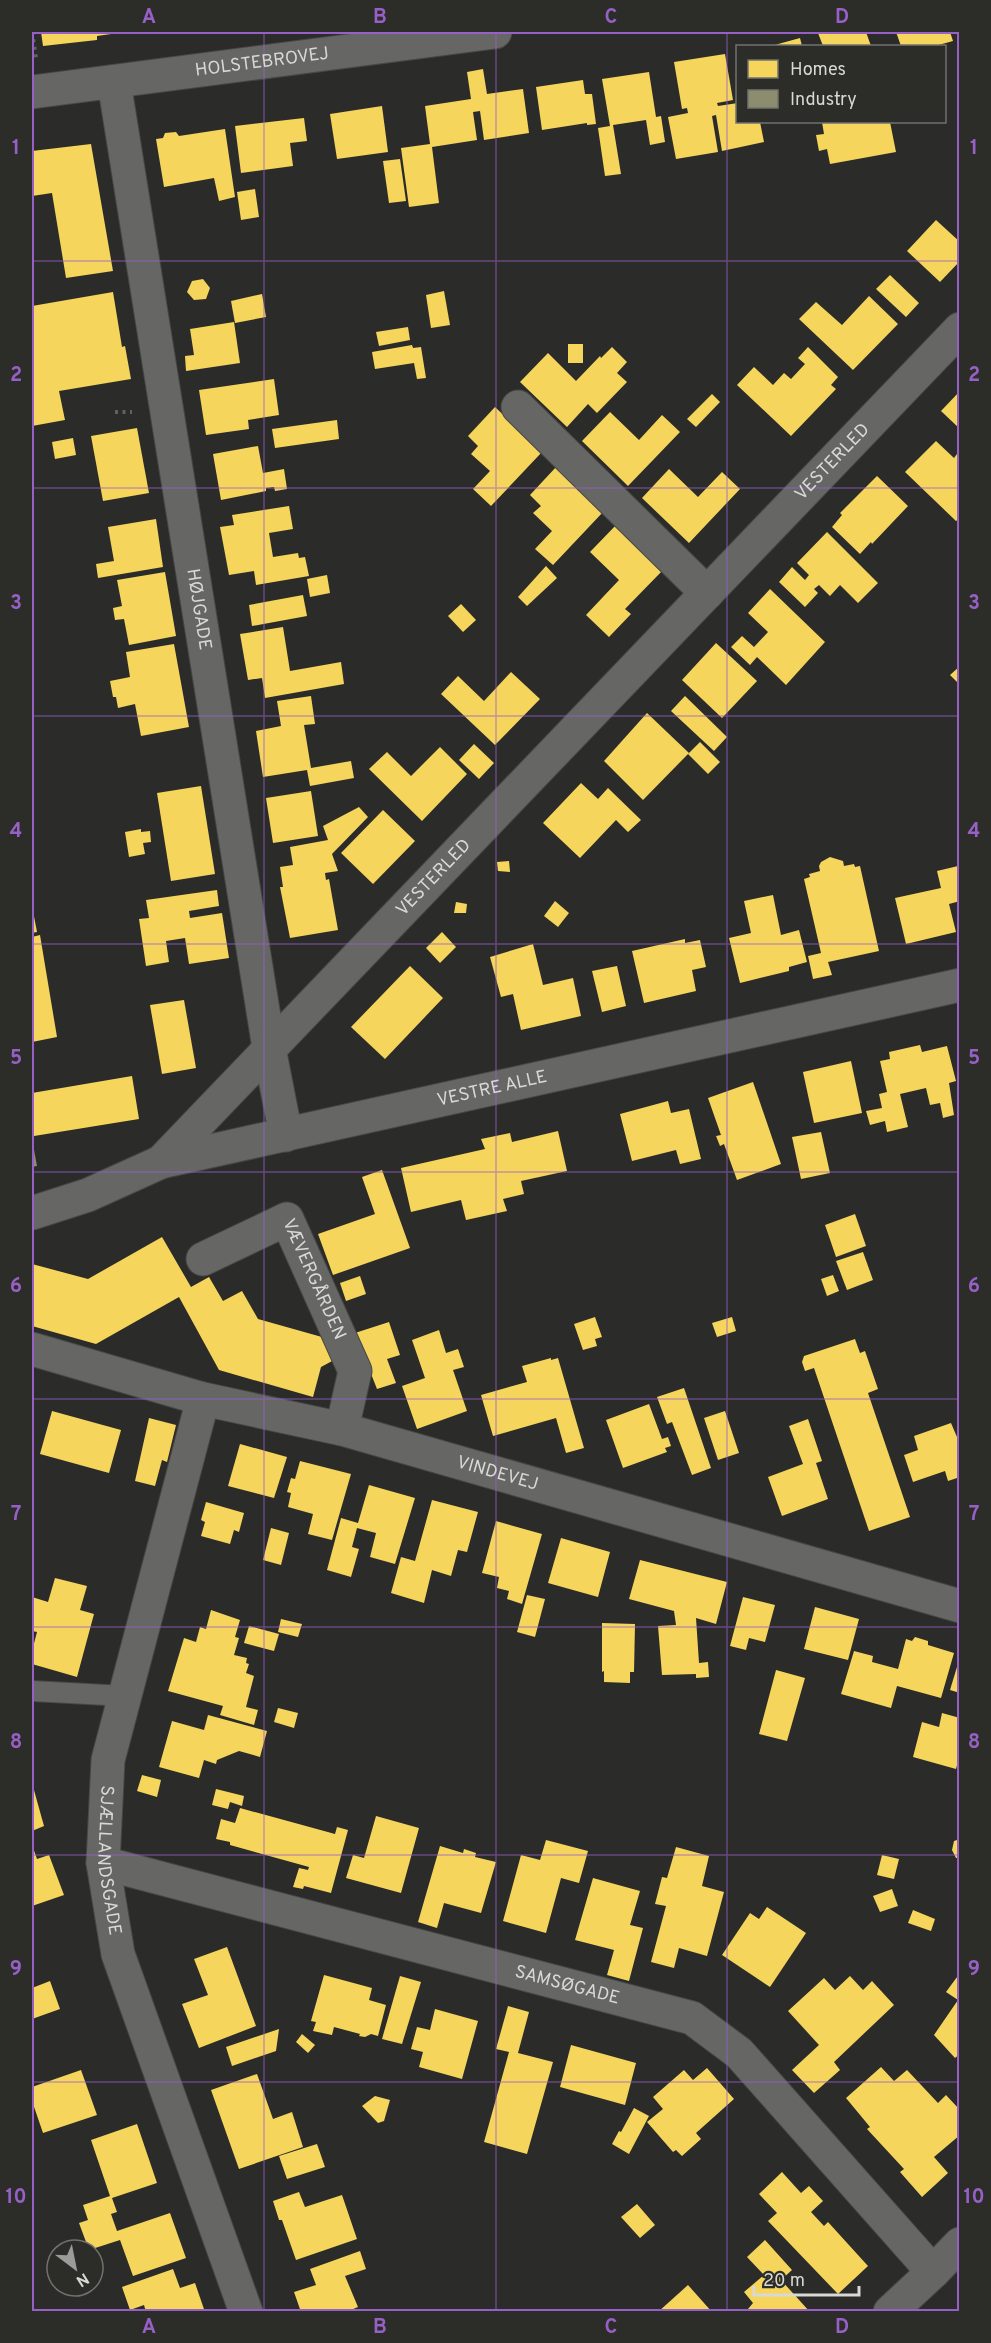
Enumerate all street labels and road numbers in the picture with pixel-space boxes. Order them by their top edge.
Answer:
street label: HOLSTEBROVEJ [194,42,330,82]
street label: VESTERLED [790,418,875,505]
street label: HØJGADE [181,567,216,652]
street label: VESTERLED [391,834,476,921]
street label: VESTRE ALLE [435,1065,549,1112]
street label: VÆVERGÅRDEN [277,1215,351,1343]
street label: VINDEVEJ [454,1451,541,1496]
street label: SJÆLLANDSGADE [91,1785,126,1937]
street label: SAMSØGADE [512,1960,622,2010]

